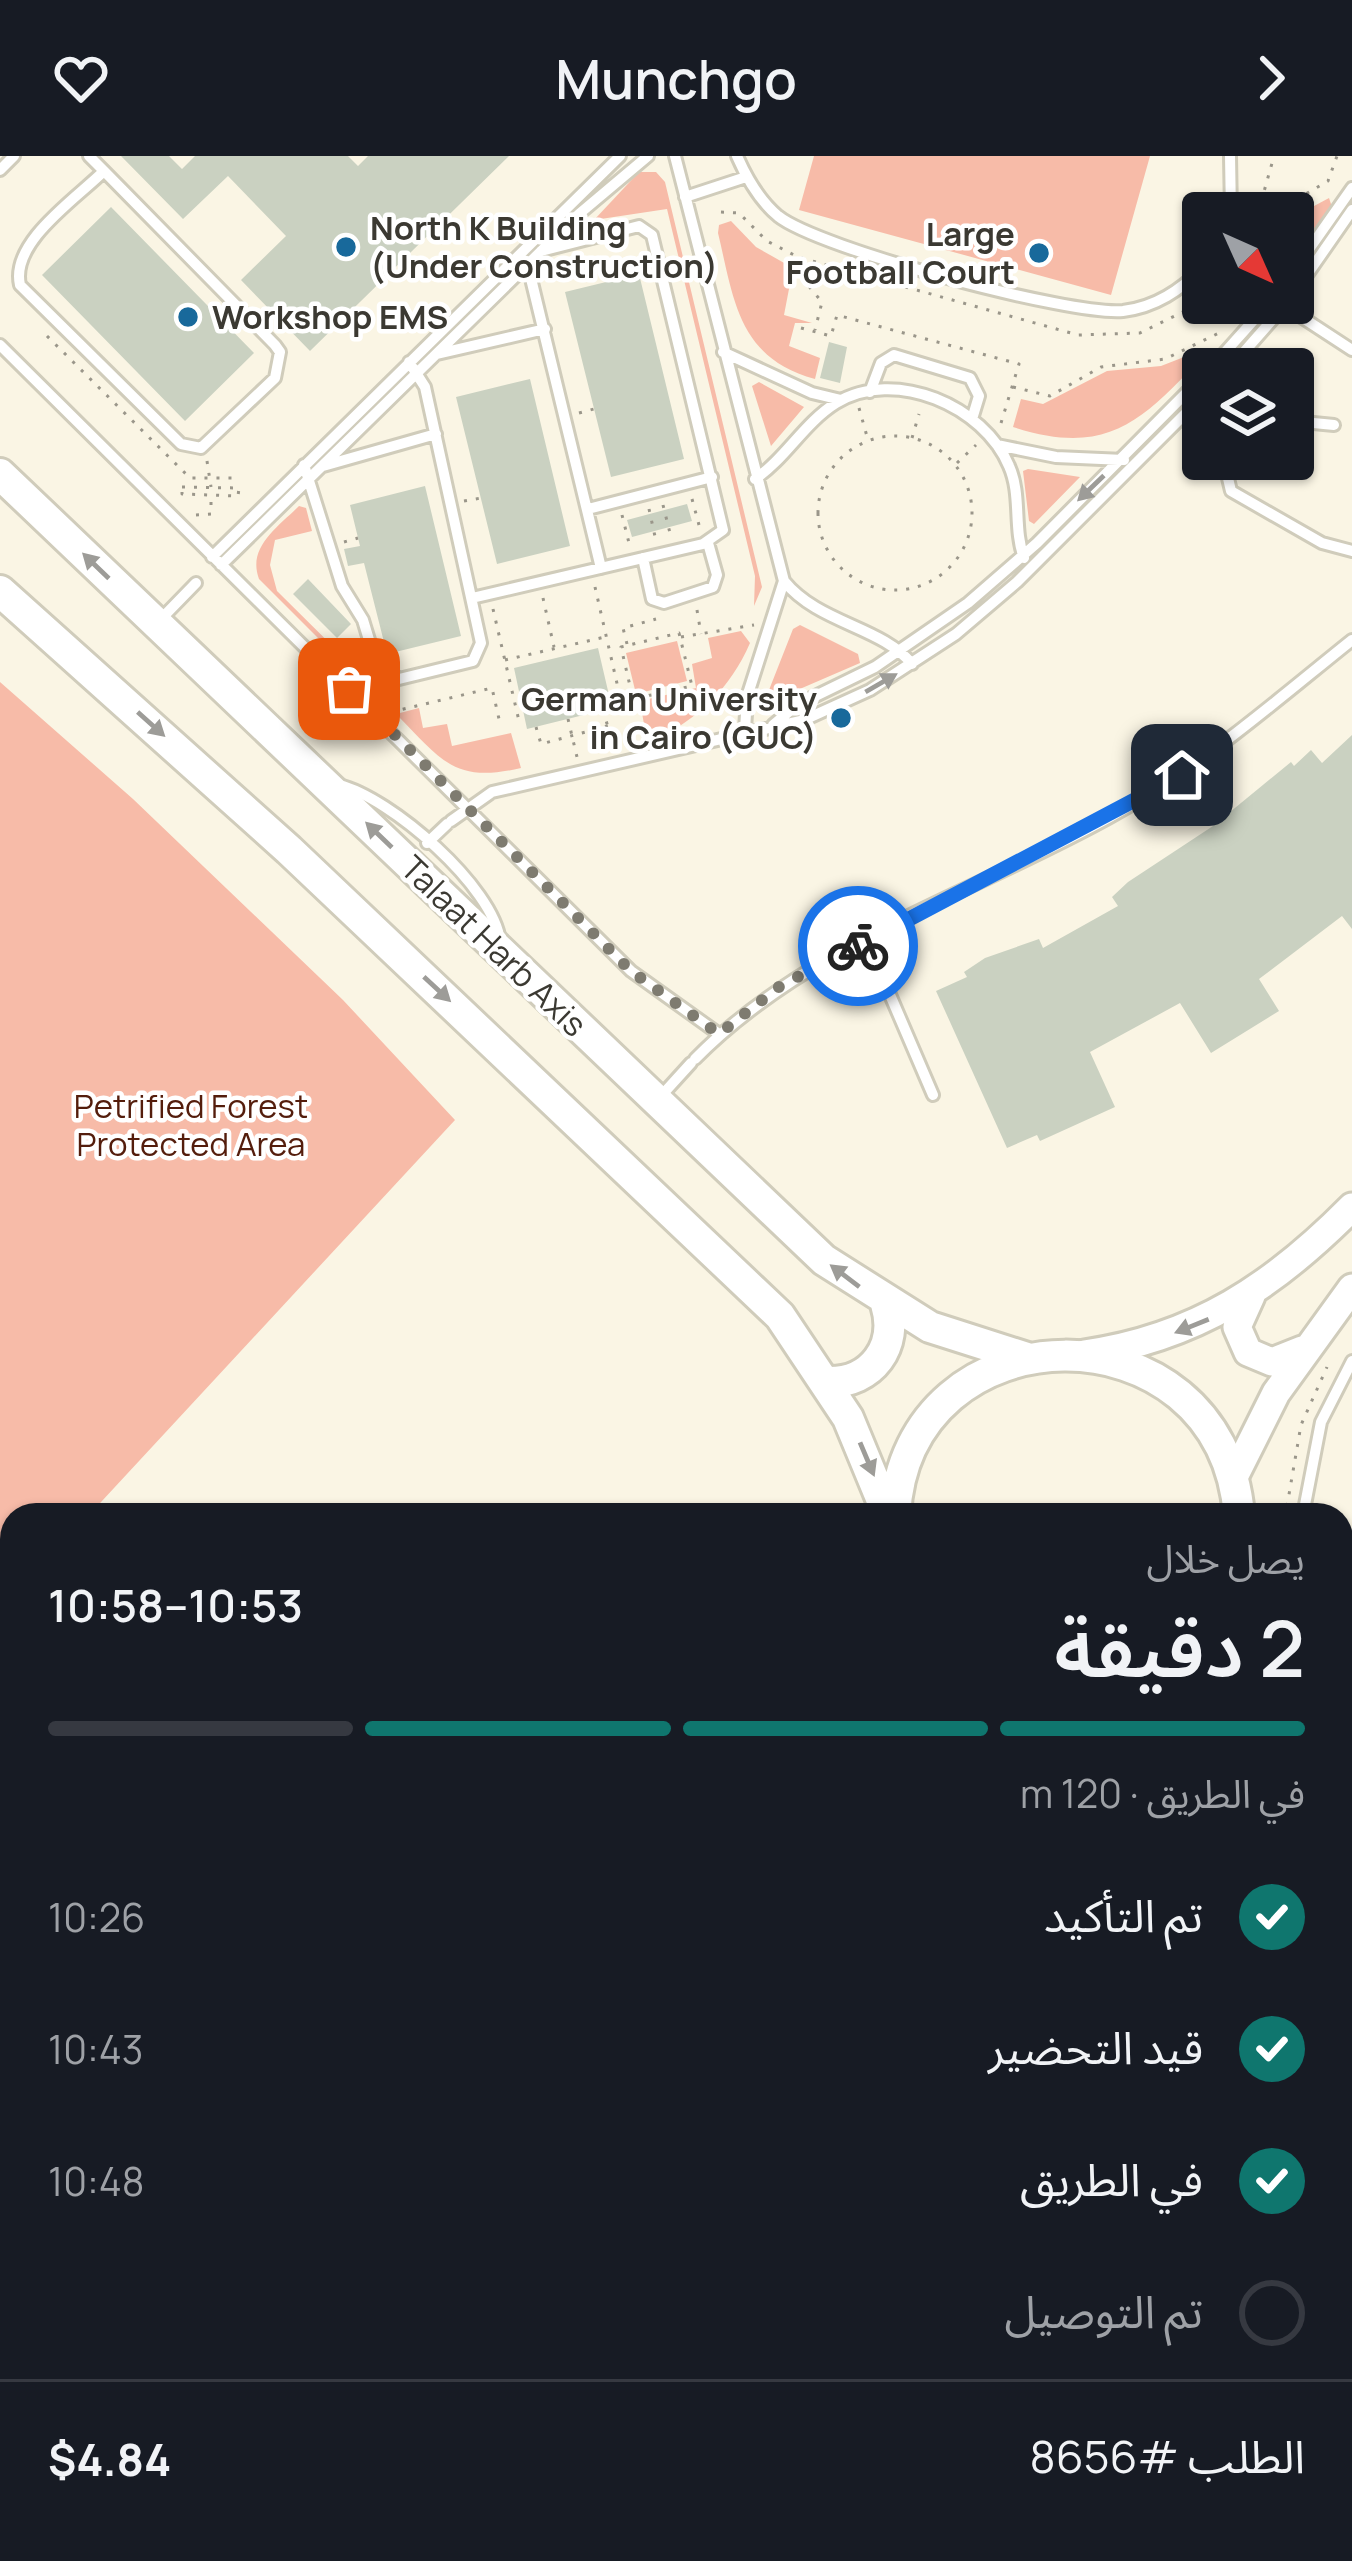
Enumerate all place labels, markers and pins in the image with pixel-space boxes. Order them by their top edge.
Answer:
place label: North K Building (Under Construction) [370,205,718,288]
place label: Large Football Court [786,211,1015,294]
marker: North K Building (Under Construction) [333,234,359,260]
marker: Large Football Court [1026,240,1052,266]
place label: Workshop EMS [212,294,448,339]
marker: Workshop EMS [175,304,201,330]
pin [298,638,400,740]
place label: German University in Cairo (GUC) [521,676,818,759]
marker: German University in Cairo (GUC) [828,705,854,731]
pin [1131,724,1233,826]

